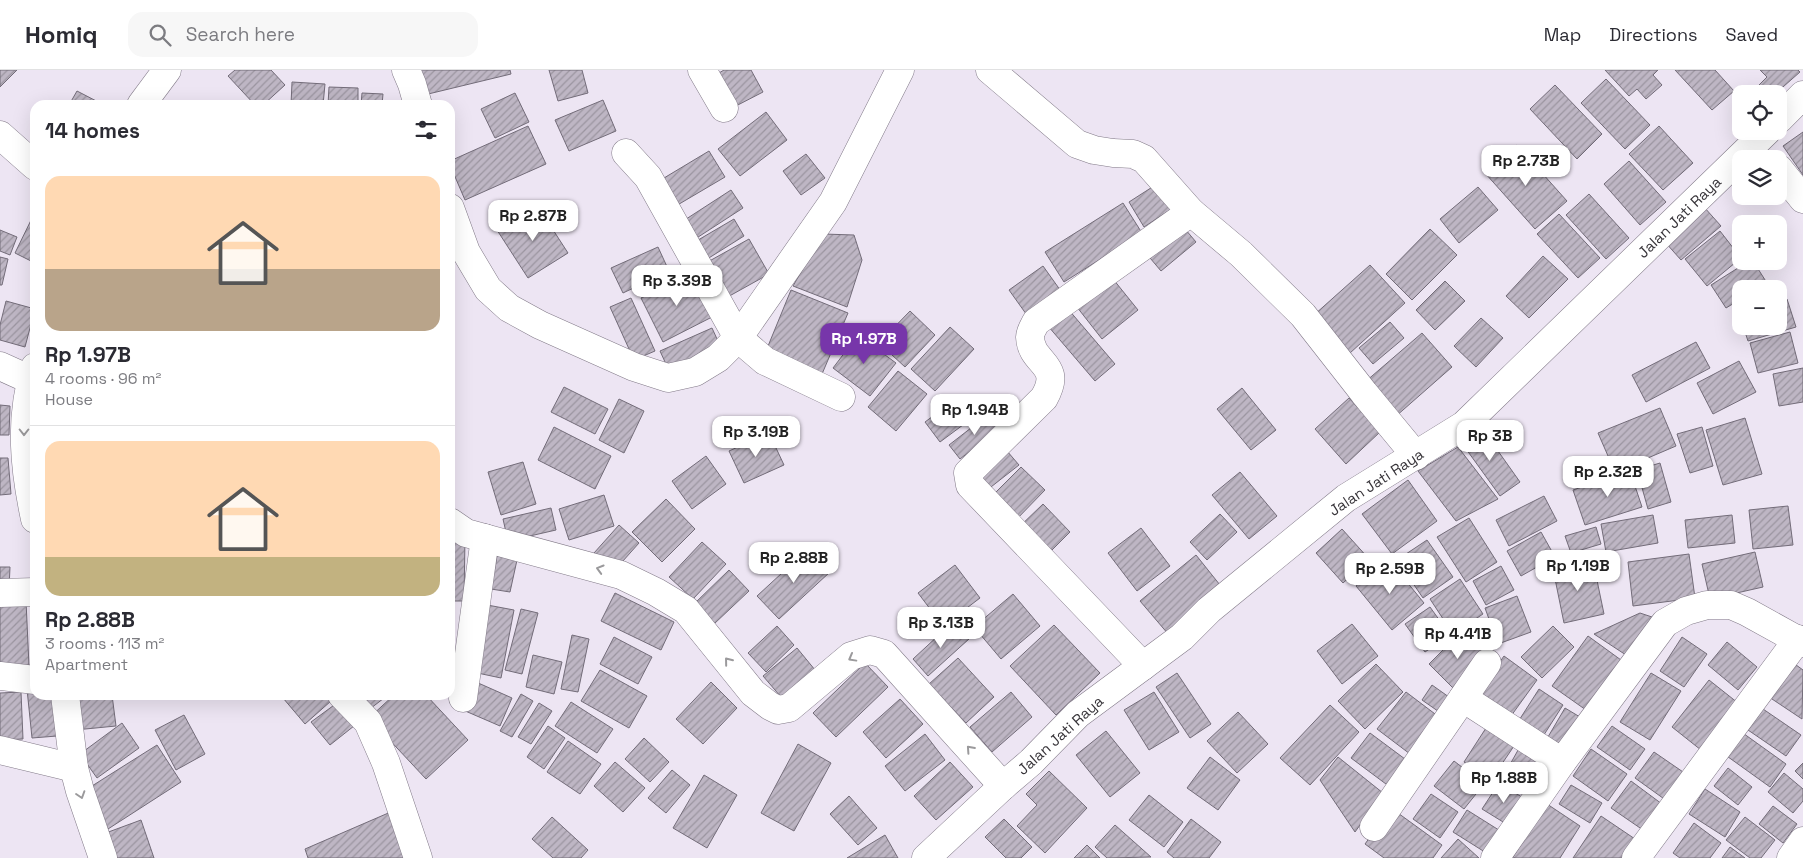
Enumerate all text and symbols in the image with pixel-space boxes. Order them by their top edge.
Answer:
search box [128,12,478,57]
text: Homiq [25,19,98,50]
icon: search [146,21,174,49]
text: Search here [186,22,295,47]
text: Map [1544,23,1581,46]
text: Directions [1609,23,1698,46]
text: Saved [1726,23,1778,46]
map controls [1732,85,1787,335]
button: locate [1732,85,1787,140]
icon: filters [412,116,440,144]
text: 14 homes [45,117,140,144]
pin: Rp 2.73B [1474,144,1578,187]
text: Rp 2.73B [1492,150,1560,171]
button: layers [1732,150,1787,205]
street label: Jalan Jati Raya [1633,172,1725,262]
pin: Rp 2.87B [481,200,585,242]
text: Rp 2.87B [499,205,567,226]
icon: home [198,208,288,298]
button: + [1732,215,1787,270]
pin: Rp 3.39B [625,264,729,307]
text: Rp 3.39B [642,270,712,291]
button: − [1732,280,1787,335]
pin: Rp 1.97B [812,322,916,365]
text: Rp 1.97B [831,328,897,349]
text: Rp 1.97B [45,341,131,368]
text: 4 rooms · 96 m² [45,368,161,389]
text: House [45,389,93,410]
pin: Rp 1.94B [923,394,1027,436]
text: Rp 1.94B [941,399,1009,420]
pin: Rp 3.19B [704,416,808,458]
pin: Rp 3B [1455,420,1525,462]
text: Rp 3.19B [723,421,789,442]
text: Rp 3B [1468,425,1512,446]
one-way arrow [19,428,29,436]
street label: Jalan Jati Raya [1325,444,1427,520]
pin: Rp 2.32B [1556,456,1660,498]
text: Rp 2.32B [1574,461,1642,482]
icon: home [198,474,288,564]
pin: Rp 2.88B [742,542,846,584]
text: Rp 2.88B [760,547,828,568]
pin: Rp 1.19B [1526,550,1630,592]
pin: Rp 2.59B [1338,552,1442,595]
text: Rp 1.19B [1546,555,1610,576]
text: Rp 2.59B [1356,558,1424,579]
one-way arrow [596,565,604,575]
text: Rp 2.88B [45,606,135,633]
pin: Rp 3.13B [889,606,993,649]
text: Rp 3.13B [908,612,974,633]
pin: Rp 4.41B [1406,618,1510,660]
text: Rp 4.41B [1425,623,1491,644]
text: 3 rooms · 113 m² [45,633,164,654]
one-way arrow [849,651,858,661]
text: Apartment [45,654,128,675]
one-way arrow [726,658,734,667]
street label: Jalan Jati Raya [1013,691,1107,779]
one-way arrow [967,746,976,755]
pin: Rp 1.88B [1452,762,1556,804]
text: Rp 1.88B [1471,767,1537,788]
one-way arrow [75,790,85,798]

